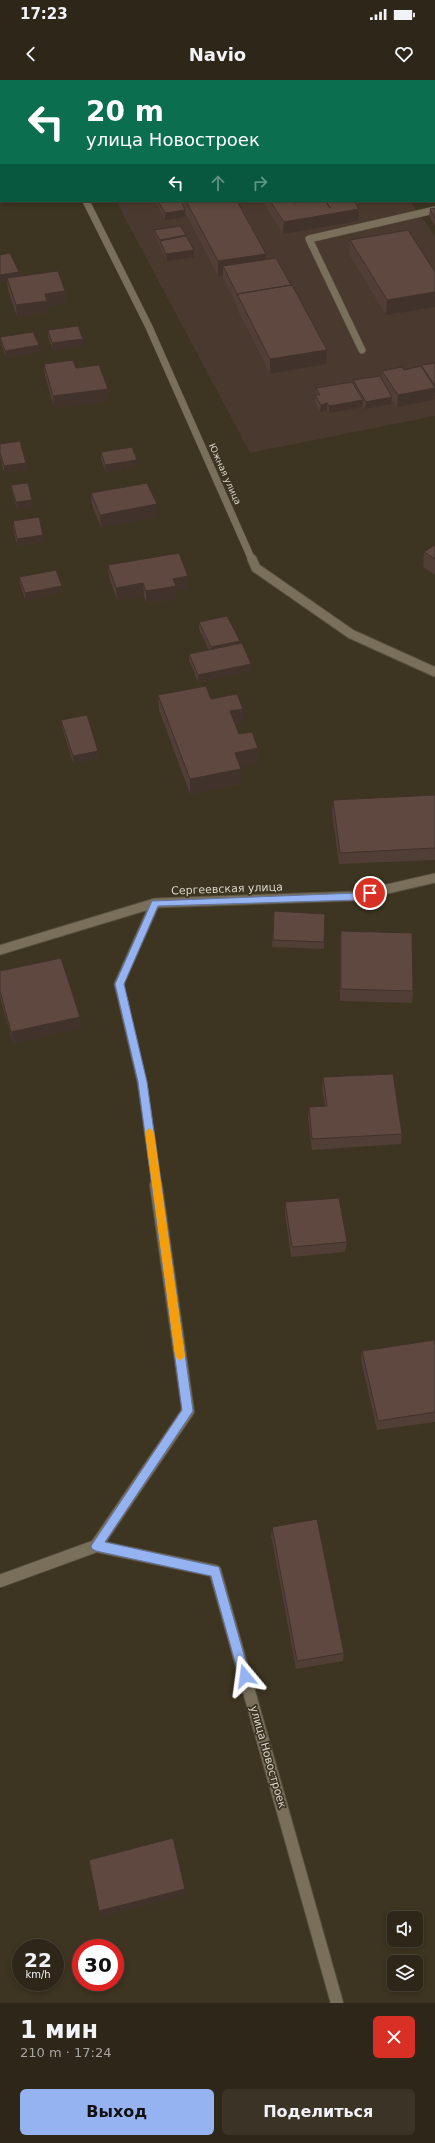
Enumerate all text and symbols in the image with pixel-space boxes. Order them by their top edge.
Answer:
text: 17:23 [20,5,68,23]
icon: back [20,43,42,65]
icon: heart [393,43,415,65]
text: Navio [189,44,246,65]
text: 20 m [86,95,164,128]
icon: left [20,96,72,148]
text: улица Новостроек [86,129,260,150]
icon: left [165,172,187,194]
icon: ahead [207,172,229,194]
icon: right [249,172,271,194]
street label: Южная улица [207,442,243,506]
pin [353,876,387,910]
street label: Сергеевская улица [171,881,283,897]
icon: arrive [359,882,381,904]
position arrow [224,1655,266,1697]
street label: улица Новостроек [247,1704,289,1810]
map controls [387,1911,423,1991]
button: sound [387,1911,423,1947]
speed limit sign: 30 [72,1939,124,1991]
text: 22 [24,1948,52,1972]
button: layers [387,1955,423,1991]
text: km/h [25,1969,51,1980]
text: 1 мин [20,2016,98,2044]
button: close [373,2016,415,2058]
text: 210 m · 17:24 [20,2045,111,2060]
button: Выход [20,2089,214,2135]
button: Поделиться [222,2089,415,2135]

